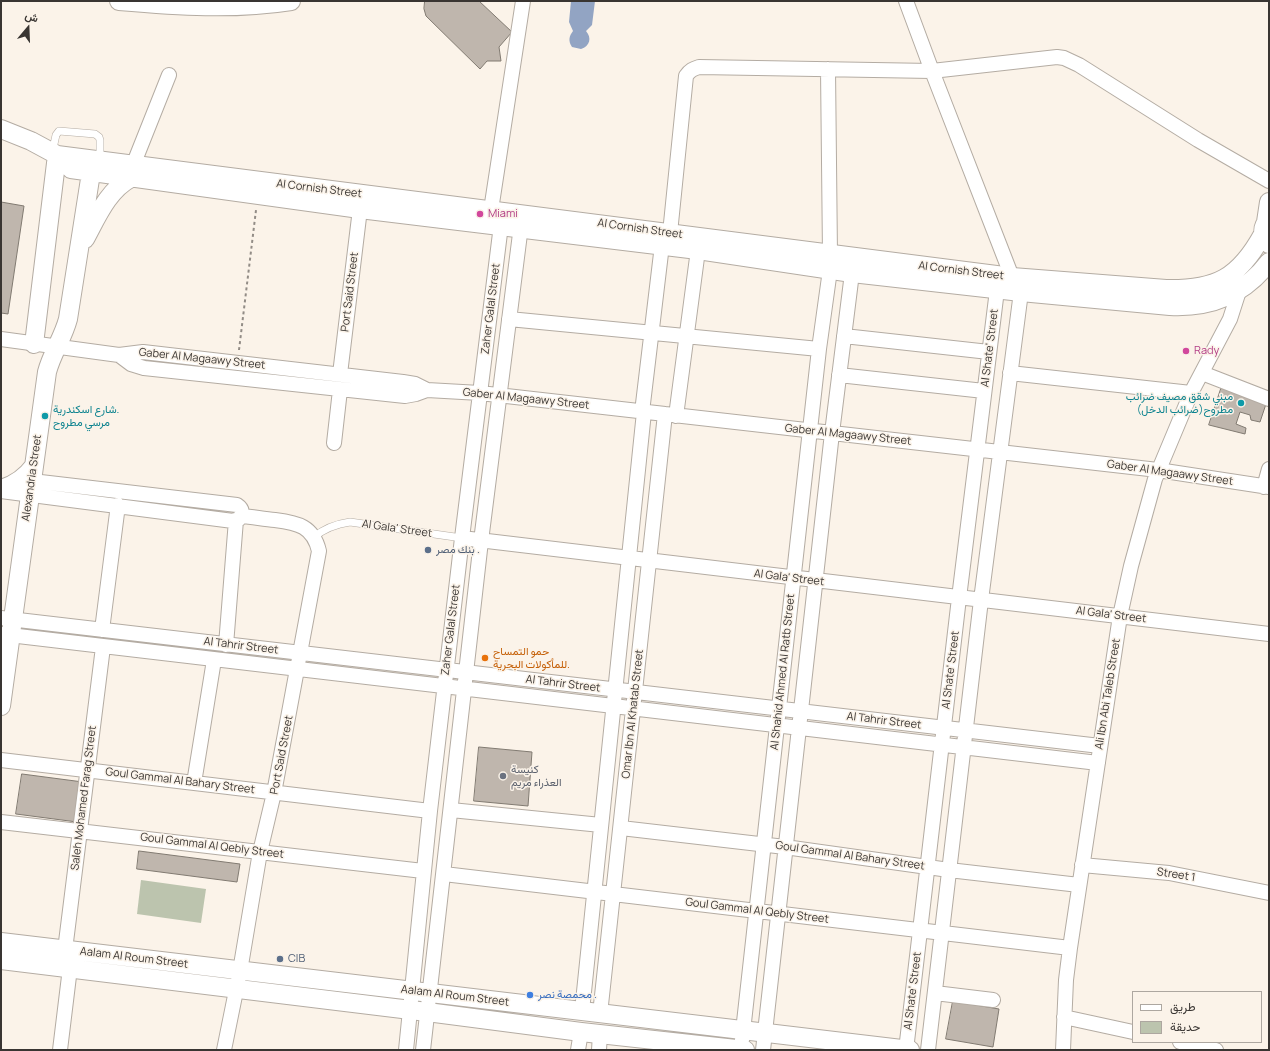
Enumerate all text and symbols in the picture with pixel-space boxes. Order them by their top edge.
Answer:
text: ش [23,7,41,25]
north arrow [8,8,48,48]
street label: Al Cornish Street [276,177,362,201]
place label: Miami [488,207,518,221]
marker: Miami [475,209,485,219]
street label: Al Cornish Street [597,216,683,242]
street label: Port Said Street [339,251,361,333]
street label: Al Cornish Street [918,259,1004,283]
street label: Zaher Galal Street [479,263,503,355]
street label: Al Shate' Street [979,308,1001,388]
place label: Rady [1194,344,1219,358]
street label: Gaber Al Magaawy Street [138,346,266,372]
marker: Rady [1181,346,1191,356]
street label: Gaber Al Magaawy Street [462,386,590,412]
place label: مبني شقق مصيف ضرائب مطروح(ضرائب الدخل) [1126,390,1233,416]
marker: مبني شقق مصيف ضرائب مطروح(ضرائب الدخل) [1236,398,1246,408]
place label: شارع اسكندرية. مرسي مطروح [53,403,119,429]
marker: شارع اسكندرية. مرسي مطروح [40,411,50,421]
street label: Gaber Al Magaawy Street [784,422,912,448]
street label: Alexandria Street [19,434,45,522]
street label: Gaber Al Magaawy Street [1106,458,1234,488]
street label: Al Gala' Street [361,518,433,540]
place label: بنك مصر . [436,543,480,557]
marker: بنك مصر . [423,545,433,555]
street label: Al Gala' Street [753,567,825,589]
street label: Zaher Galal Street [439,584,463,676]
street label: Al Shahid Ahmed Al Ratb Street [768,593,798,751]
street label: Al Gala' Street [1075,604,1147,626]
street label: Al Shate' Street [940,630,962,710]
street label: Al Tahrir Street [203,635,279,657]
street label: Ali Ibn Abi Taleb Street [1093,638,1123,750]
place label: حمو التمساح للمأكولات البحرية. [493,645,570,671]
street label: Omar Ibn Al Khatab Street [620,649,646,779]
marker: حمو التمساح للمأكولات البحرية. [480,653,490,663]
street label: Al Tahrir Street [525,673,601,695]
street label: Al Tahrir Street [846,710,922,732]
street label: Port Said Street [268,714,296,796]
street label: Saleh Mohamed Farag Street [69,725,99,871]
place label: كنيسة العذراء مريم [511,763,562,789]
street label: Goul Gammal Al Bahary Street [105,765,255,797]
marker: كنيسة العذراء مريم [498,771,508,781]
street label: Goul Gammal Al Qebly Street [139,831,285,861]
street label: Goul Gammal Al Bahary Street [775,839,925,873]
street label: Street 1 [1156,865,1196,885]
street label: Goul Gammal Al Qebly Street [684,896,830,926]
street label: Aalam Al Roum Street [79,945,189,971]
street label: Al Shate' Street [902,951,924,1031]
place label: CIB [288,952,305,966]
marker: CIB [275,954,285,964]
street label: Aalam Al Roum Street [400,983,510,1009]
place label: محمصة نصر . [538,988,597,1002]
marker: محمصة نصر . [525,990,535,1000]
legend [1132,991,1262,1043]
text: طريق [1170,998,1195,1015]
text: حديقة [1170,1018,1200,1035]

